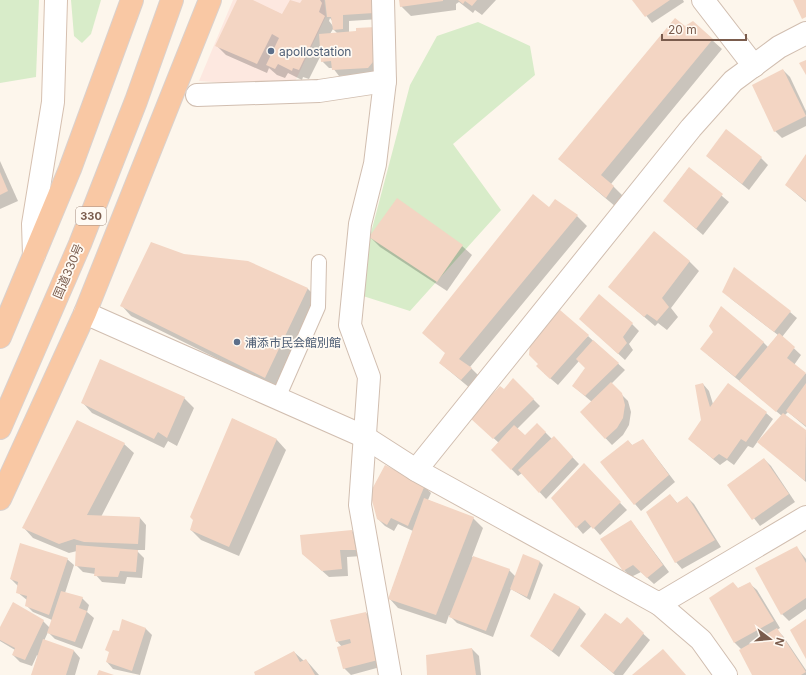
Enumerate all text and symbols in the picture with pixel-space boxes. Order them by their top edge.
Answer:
scale bar [662,16,746,42]
text: 20 m [668,22,697,37]
place label: apollostation [279,44,351,59]
marker: apollostation [266,46,276,56]
road number: 330 [76,207,106,225]
street label: 国道330号 [50,241,86,301]
place label: 浦添市民会館別館 [245,335,341,350]
marker: 浦添市民会館別館 [232,337,242,347]
north arrow [750,619,790,659]
text: N [772,636,787,648]

